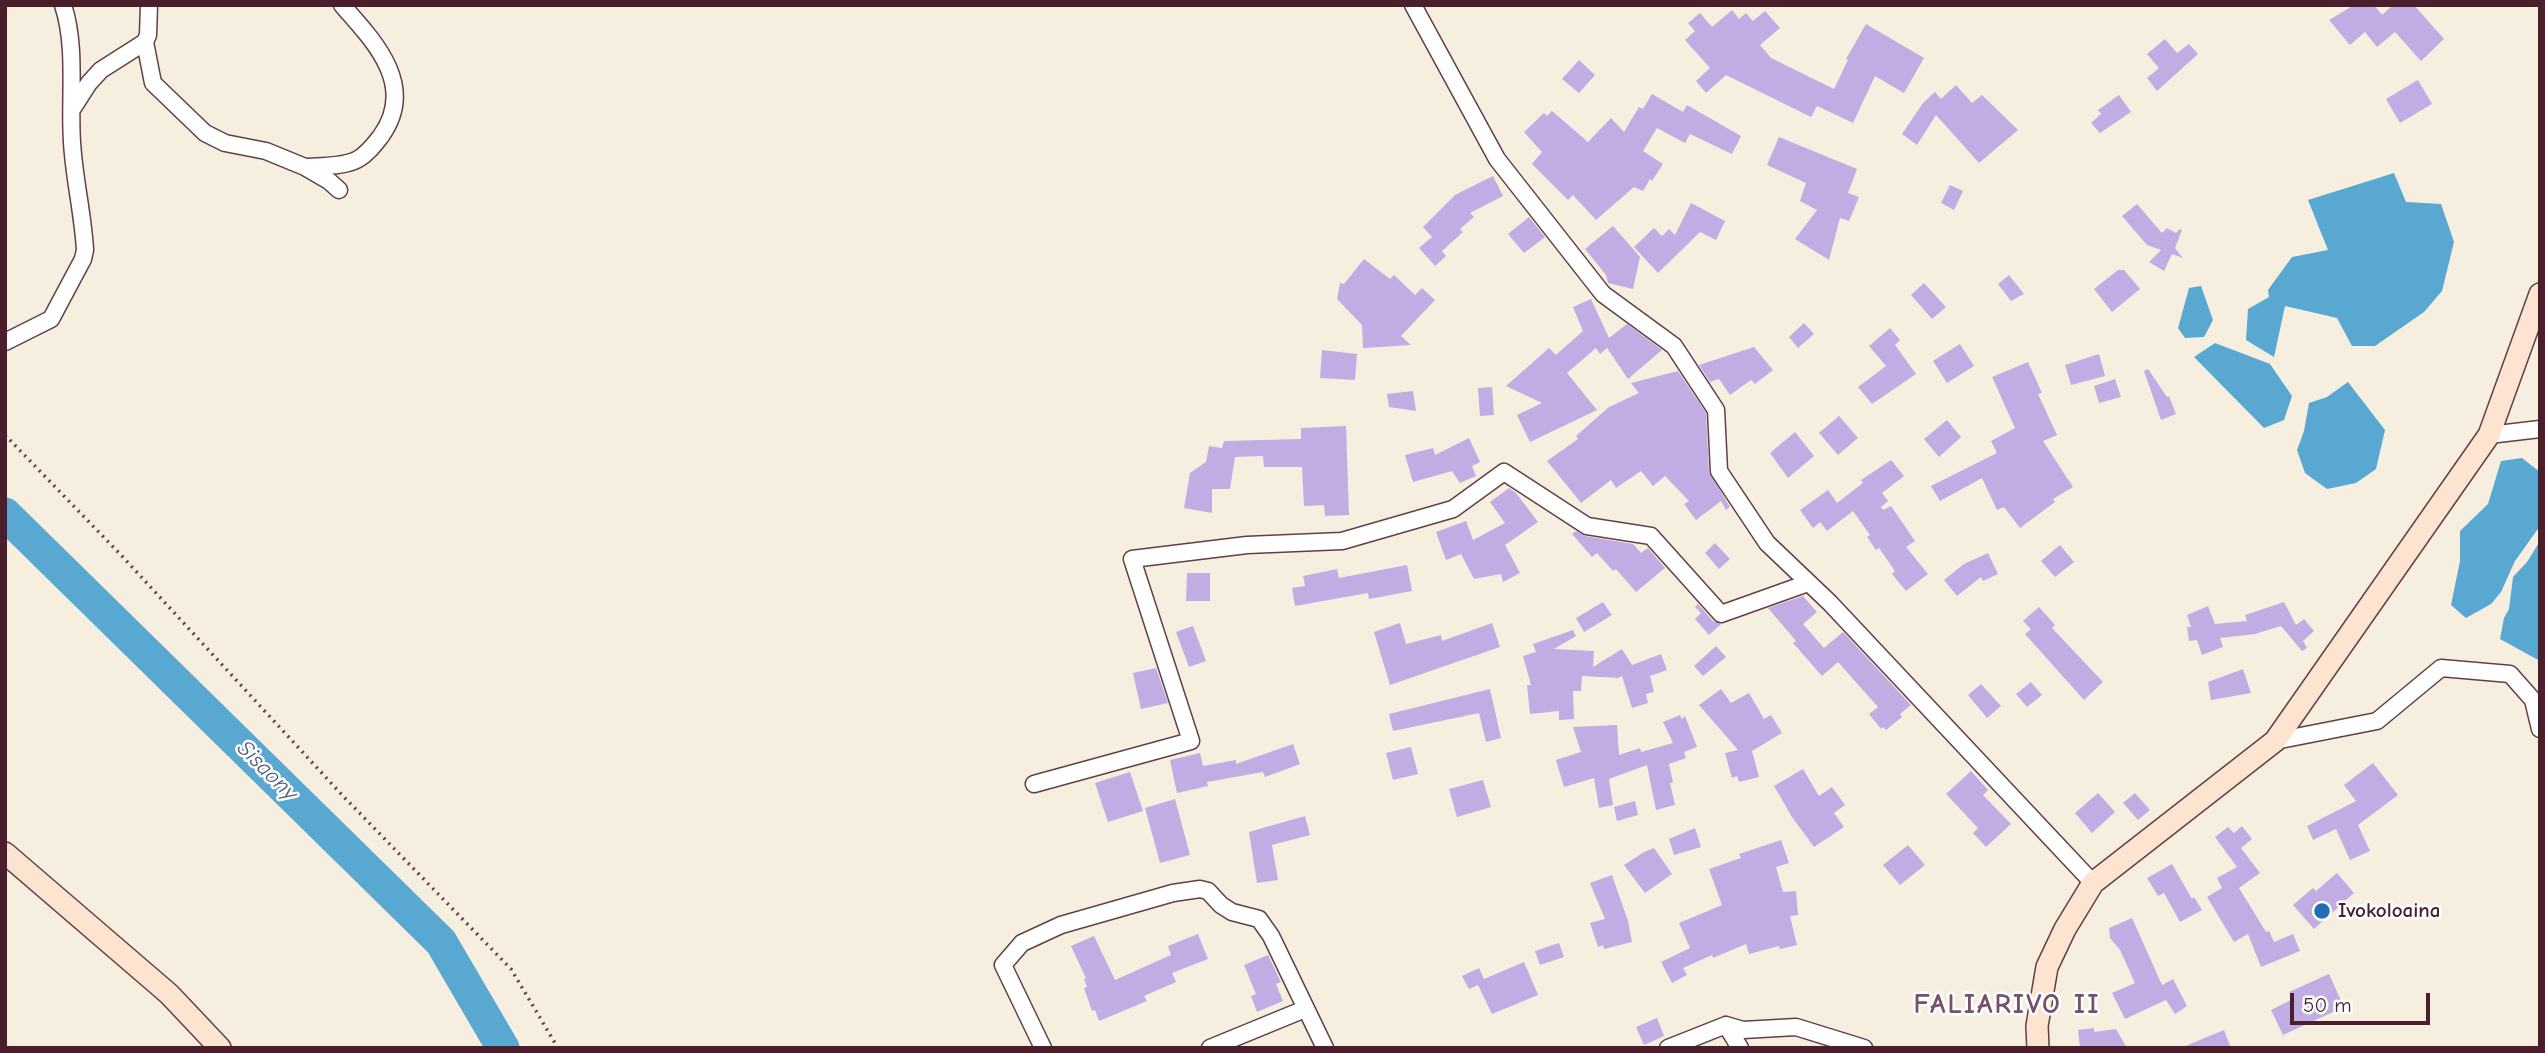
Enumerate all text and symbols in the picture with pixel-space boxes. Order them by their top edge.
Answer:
water label: Sisaony [231,735,303,807]
place label: Ivokoloaina [2338,898,2440,924]
marker: Ivokoloaina [2312,901,2332,921]
scale bar [2293,979,2433,1023]
district label: FALIARIVO II [1915,988,2099,1022]
text: 50 m [2303,993,2352,1017]

